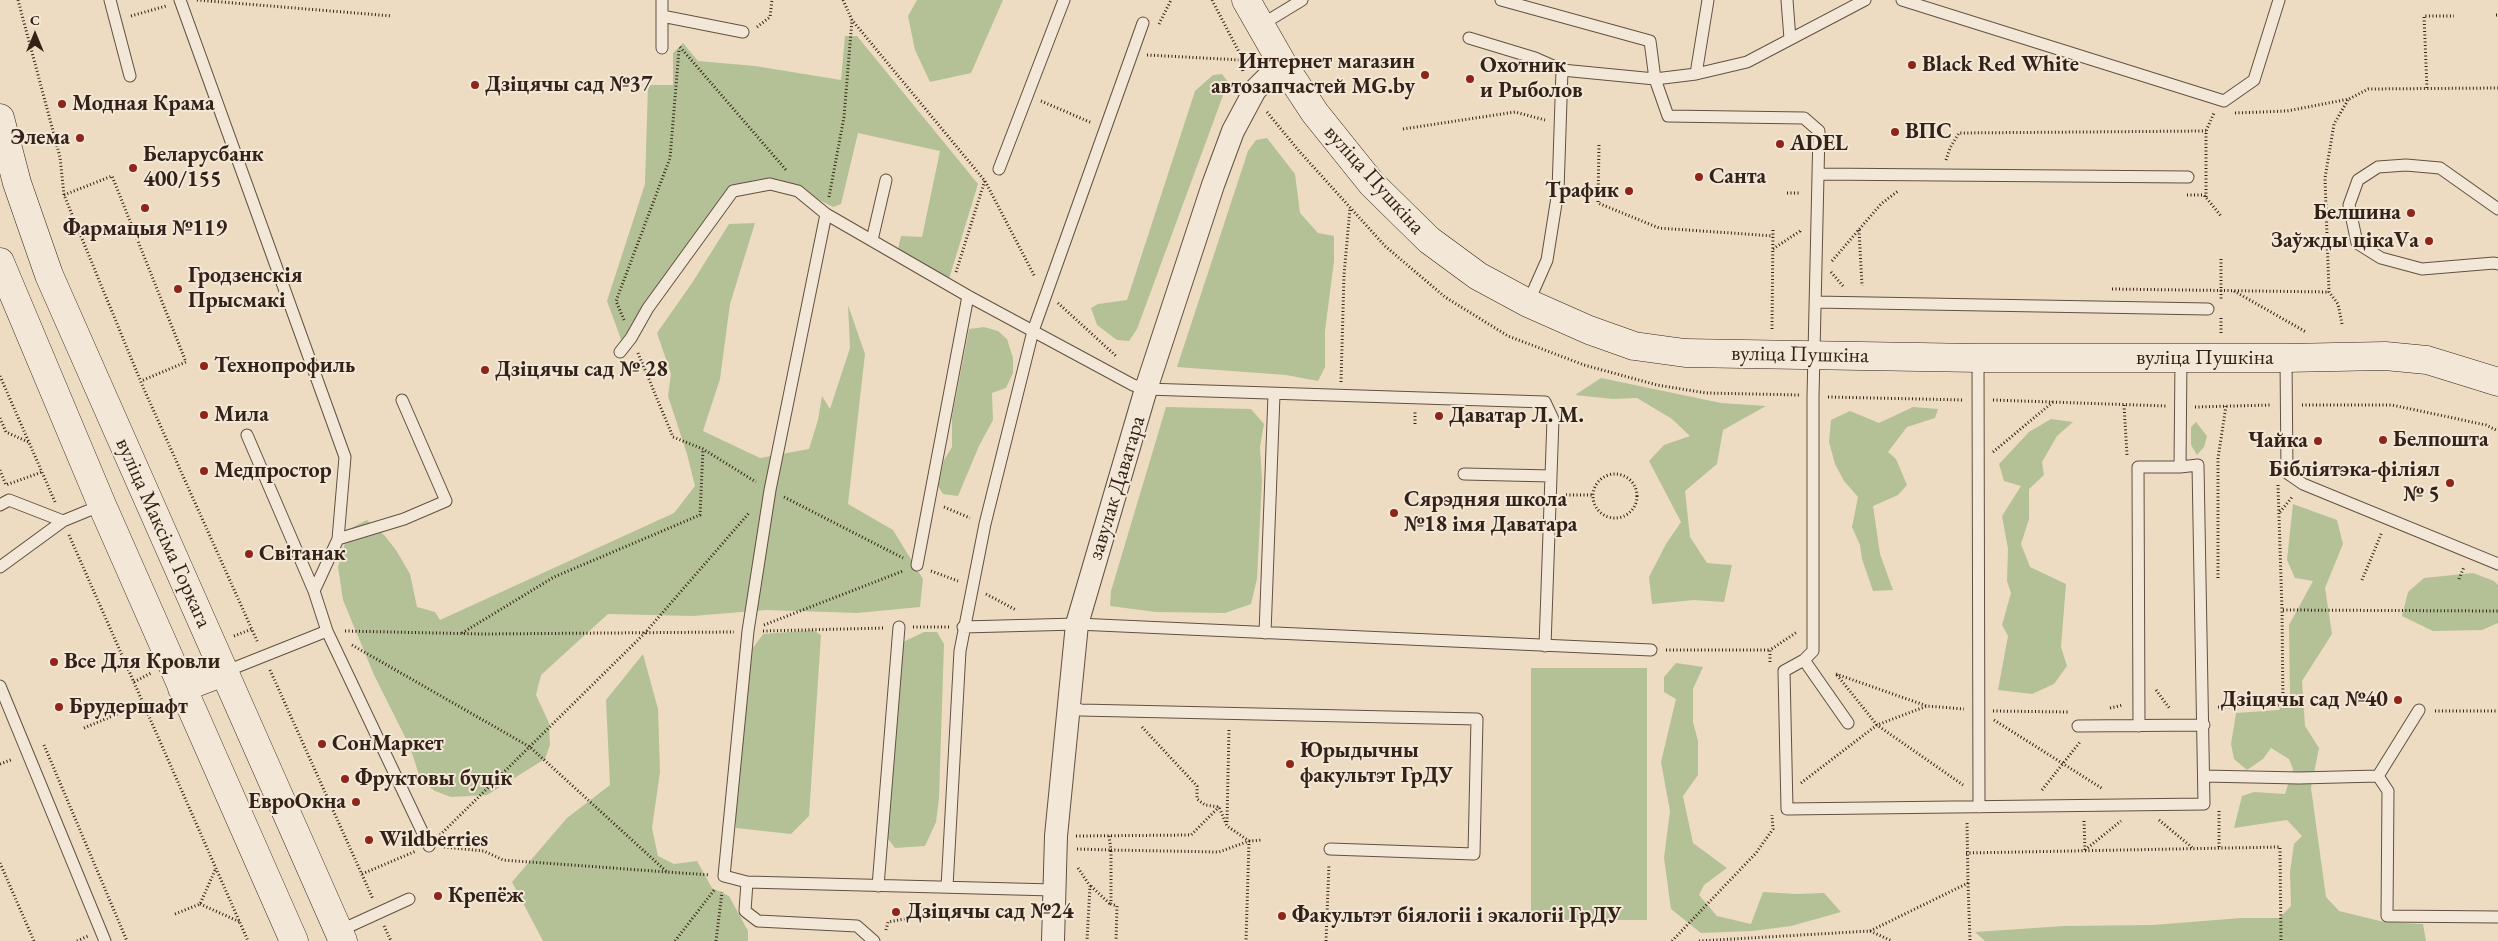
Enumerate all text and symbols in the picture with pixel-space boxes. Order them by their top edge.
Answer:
north arrow [10,10,60,60]
text: С [30,11,40,29]
place label: Интернет магазин автозапчастей MG.by [1211,49,1415,100]
place label: Black Red White [1922,52,2079,78]
place label: Охотник и Рыболов [1480,53,1583,104]
marker: Black Red White [1906,59,1918,71]
marker: Интернет магазин автозапчастей MG.by [1419,69,1431,81]
place label: Дзіцячы сад №37 [485,72,653,98]
marker: Охотник и Рыболов [1464,73,1476,85]
marker: Дзіцячы сад №37 [469,79,481,91]
place label: Модная Крама [72,91,215,117]
marker: Модная Крама [56,98,68,110]
place label: ВПС [1905,119,1952,145]
street label: вуліца Пушкіна [1318,120,1430,240]
place label: Элема [10,125,70,151]
marker: ВПС [1889,126,1901,138]
place label: ADEL [1790,131,1848,157]
marker: Элема [74,132,86,144]
marker: ADEL [1774,138,1786,150]
place label: Беларусбанк 400/155 [143,142,264,194]
marker: Беларусбанк 400/155 [127,162,139,174]
place label: Санта [1709,164,1766,190]
marker: Санта [1693,171,1705,183]
place label: Трафик [1545,178,1619,204]
marker: Трафик [1623,185,1635,197]
place label: Белшина [2313,200,2401,226]
marker: Фармацыя №119 [139,202,151,214]
marker: Белшина [2405,207,2417,219]
place label: Фармацыя №119 [63,216,227,242]
place label: Заўжды цікаVа [2271,228,2419,254]
marker: Заўжды цікаVа [2423,235,2435,247]
place label: Гродзенскія Прысмакі [188,263,303,314]
marker: Гродзенскія Прысмакі [172,283,184,295]
street label: вуліца Пушкіна [1731,341,1869,369]
street label: вуліца Пушкіна [2136,345,2274,371]
place label: Технопрофиль [214,353,355,379]
place label: Дзіцячы сад № 28 [495,357,668,383]
marker: Технопрофиль [198,360,210,372]
marker: Дзіцячы сад № 28 [479,364,491,376]
place label: Мила [214,402,269,428]
place label: Даватар Л. М. [1449,403,1584,429]
marker: Мила [198,409,210,421]
marker: Даватар Л. М. [1433,410,1445,422]
street label: завулак Даватара [1083,413,1151,563]
place label: Белпошта [2393,427,2489,453]
place label: Чайка [2248,428,2308,454]
street label: вуліца Максіма Горкага [109,434,217,632]
marker: Белпошта [2377,434,2389,446]
marker: Чайка [2312,435,2324,447]
place label: Бібліятэка-філіял № 5 [2269,457,2440,508]
place label: Медпростор [214,458,332,484]
marker: Медпростор [198,465,210,477]
marker: Бібліятэка-філіял № 5 [2444,477,2456,489]
place label: Сярэдняя школа №18 імя Даватара [1404,487,1577,538]
marker: Сярэдняя школа №18 імя Даватара [1388,507,1400,519]
place label: Світанак [259,541,346,567]
marker: Світанак [243,548,255,560]
place label: Все Для Кровли [64,649,220,675]
marker: Все Для Кровли [48,656,60,668]
place label: Дзіцячы сад №40 [2220,687,2388,713]
place label: Брудершафт [69,694,188,720]
marker: Дзіцячы сад №40 [2392,694,2404,706]
marker: Брудершафт [53,701,65,713]
place label: СонМаркет [332,731,444,757]
marker: СонМаркет [316,738,328,750]
place label: Юрыдычны факультэт ГрДУ [1300,738,1453,789]
marker: Юрыдычны факультэт ГрДУ [1284,758,1296,770]
place label: Фруктовы буцік [355,766,512,792]
marker: Фруктовы буцік [339,773,351,785]
place label: ЕвроОкна [248,789,346,815]
marker: ЕвроОкна [350,796,362,808]
place label: Wildberries [379,827,488,853]
marker: Wildberries [363,834,375,846]
place label: Крепёж [448,883,524,909]
marker: Крепёж [432,890,444,902]
place label: Дзіцячы сад №24 [906,899,1074,925]
place label: Факультэт біялогіі і экалогіі ГрДУ [1292,903,1622,929]
marker: Дзіцячы сад №24 [890,906,902,918]
marker: Факультэт біялогіі і экалогіі ГрДУ [1276,910,1288,922]

